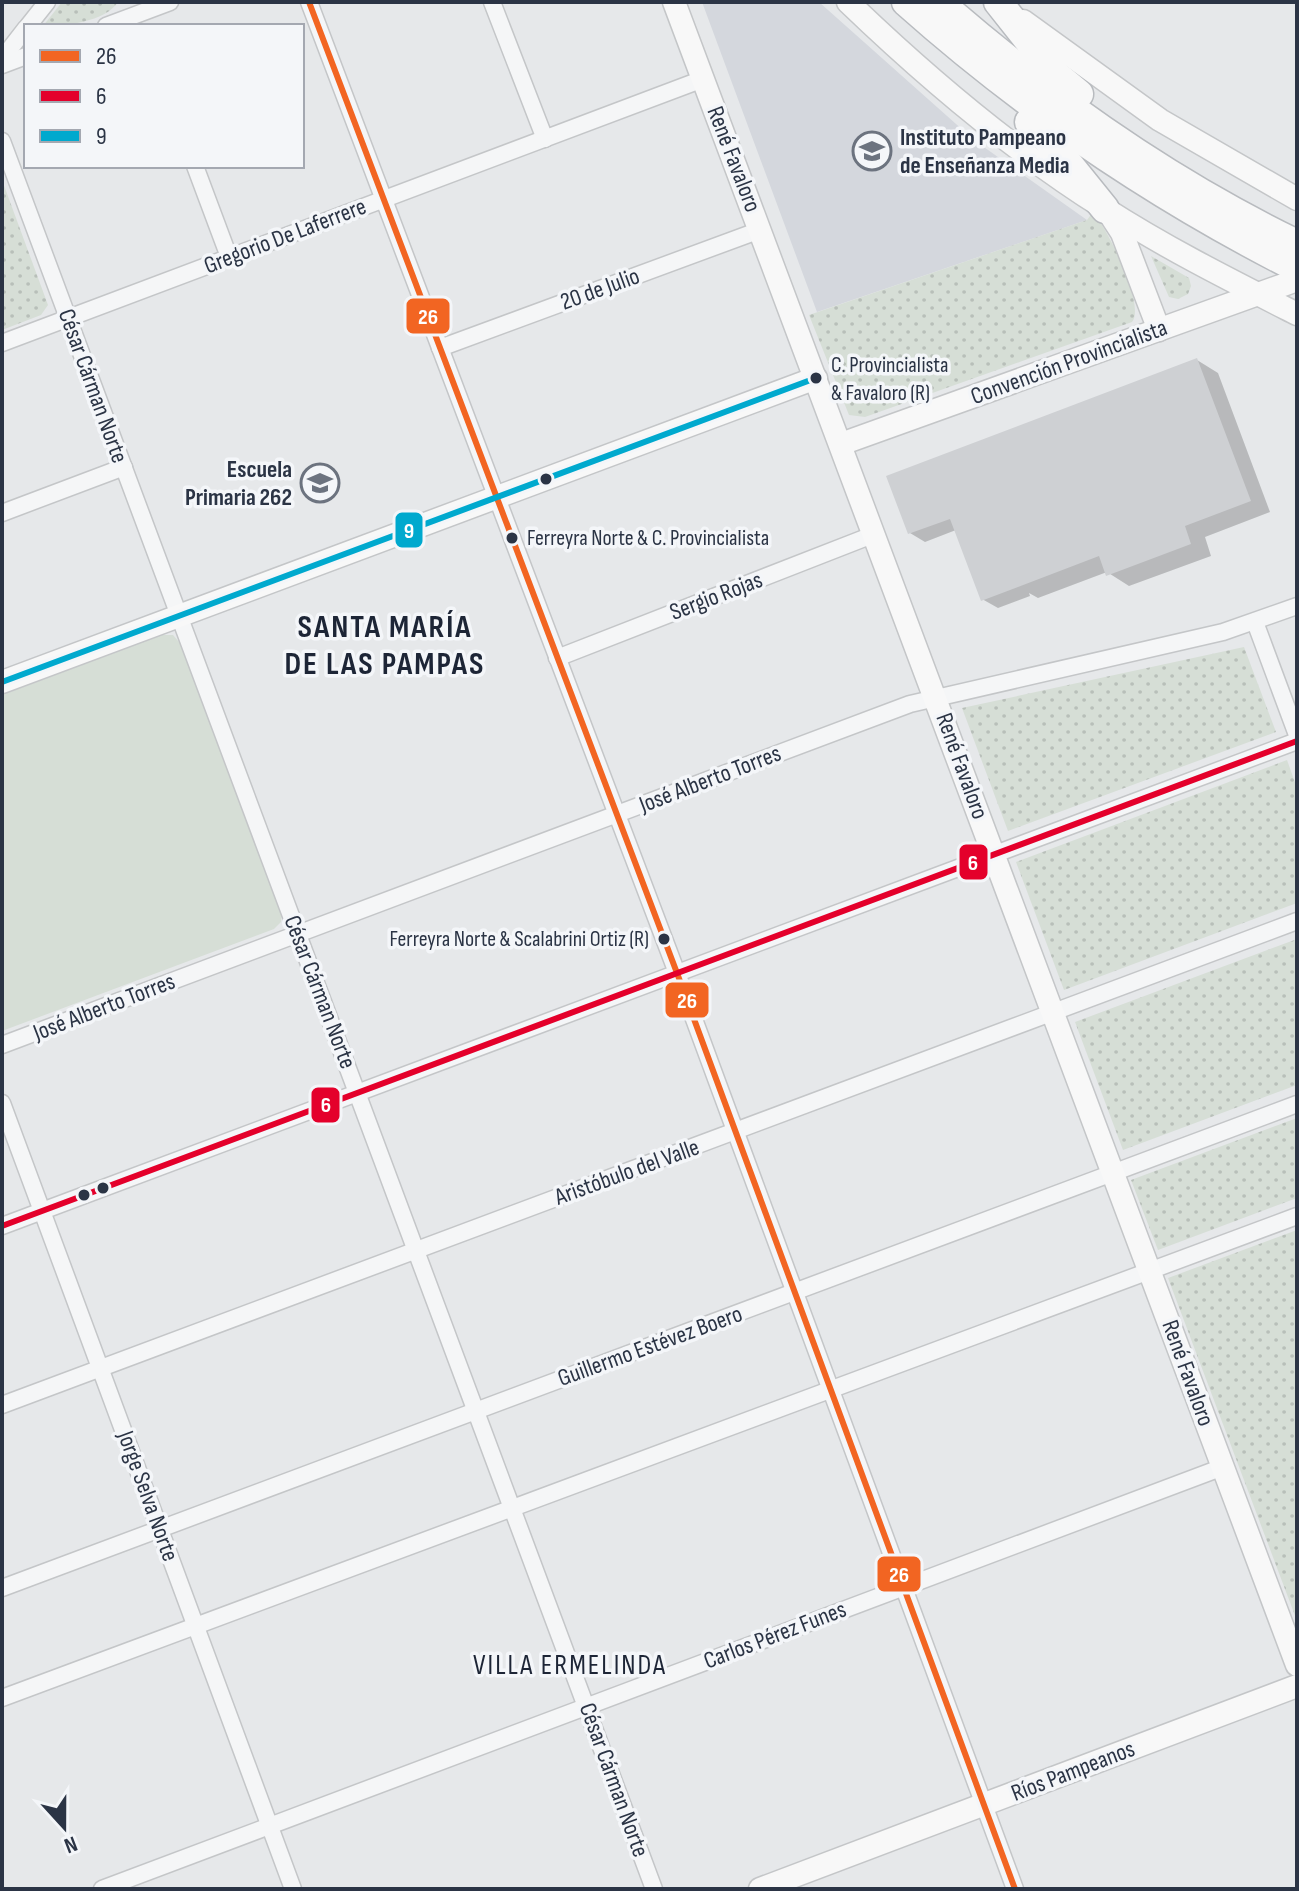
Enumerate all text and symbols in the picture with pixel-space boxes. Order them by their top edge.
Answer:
legend [24,24,304,168]
text: 26 [96,42,116,71]
text: 6 [96,82,107,111]
street label: René Favaloro [701,102,767,216]
text: 9 [96,122,107,151]
place label: Instituto Pampeano de Enseñanza Media [900,123,1070,180]
school or university icon: Instituto Pampeano de Enseñanza Media [851,130,893,172]
street label: Gregorio De Laferrere [200,192,370,280]
street label: 20 de Julio [556,261,644,317]
line badge: 26 [405,297,451,335]
text: 26 [418,304,438,331]
street label: César Cárman Norte [52,305,134,467]
street label: Convención Provincialista [967,313,1171,411]
place label: C. Provincialista & Favaloro (R) [831,352,948,407]
marker: C. Provincialista & Favaloro (R) [808,370,824,386]
place label: Escuela Primaria 262 [185,455,292,512]
school or university icon: Escuela Primaria 262 [299,462,341,504]
unlabelled marker [538,471,554,487]
line badge: 9 [394,511,424,549]
text: 9 [404,518,414,545]
place label: Ferreyra Norte & C. Provincialista [527,525,769,552]
marker: Ferreyra Norte & C. Provincialista [504,530,520,546]
street label: Sergio Rojas [666,565,766,627]
district label: SANTA MARÍA DE LAS PAMPAS [285,608,485,684]
street label: René Favaloro [929,709,995,823]
street label: José Alberto Torres [634,739,785,820]
line badge: 6 [958,843,989,881]
text: 6 [968,850,978,877]
street label: César Cárman Norte [277,911,363,1073]
place label: Ferreyra Norte & Scalabrini Ortiz (R) [390,926,649,953]
marker: Ferreyra Norte & Scalabrini Ortiz (R) [656,931,672,947]
street label: José Alberto Torres [28,967,179,1048]
line badge: 26 [664,981,710,1019]
text: 26 [677,988,697,1015]
line badge: 6 [310,1086,341,1124]
text: 6 [321,1092,331,1119]
street label: Aristóbulo del Valle [550,1132,703,1212]
unlabelled marker [95,1180,111,1196]
unlabelled marker [76,1187,92,1203]
street label: Guillermo Estévez Boero [554,1299,746,1393]
street label: René Favaloro [1155,1316,1221,1430]
street label: Jorge Selva Norte [111,1426,185,1565]
line badge: 26 [876,1555,922,1593]
text: 26 [889,1562,909,1589]
street label: Carlos Pérez Funes [700,1595,850,1675]
district label: VILLA ERMELINDA [473,1649,667,1682]
street label: César Cárman Norte [573,1699,655,1861]
street label: Ríos Pampeanos [1007,1734,1139,1808]
north arrow [24,1787,104,1867]
text: N [60,1830,81,1859]

